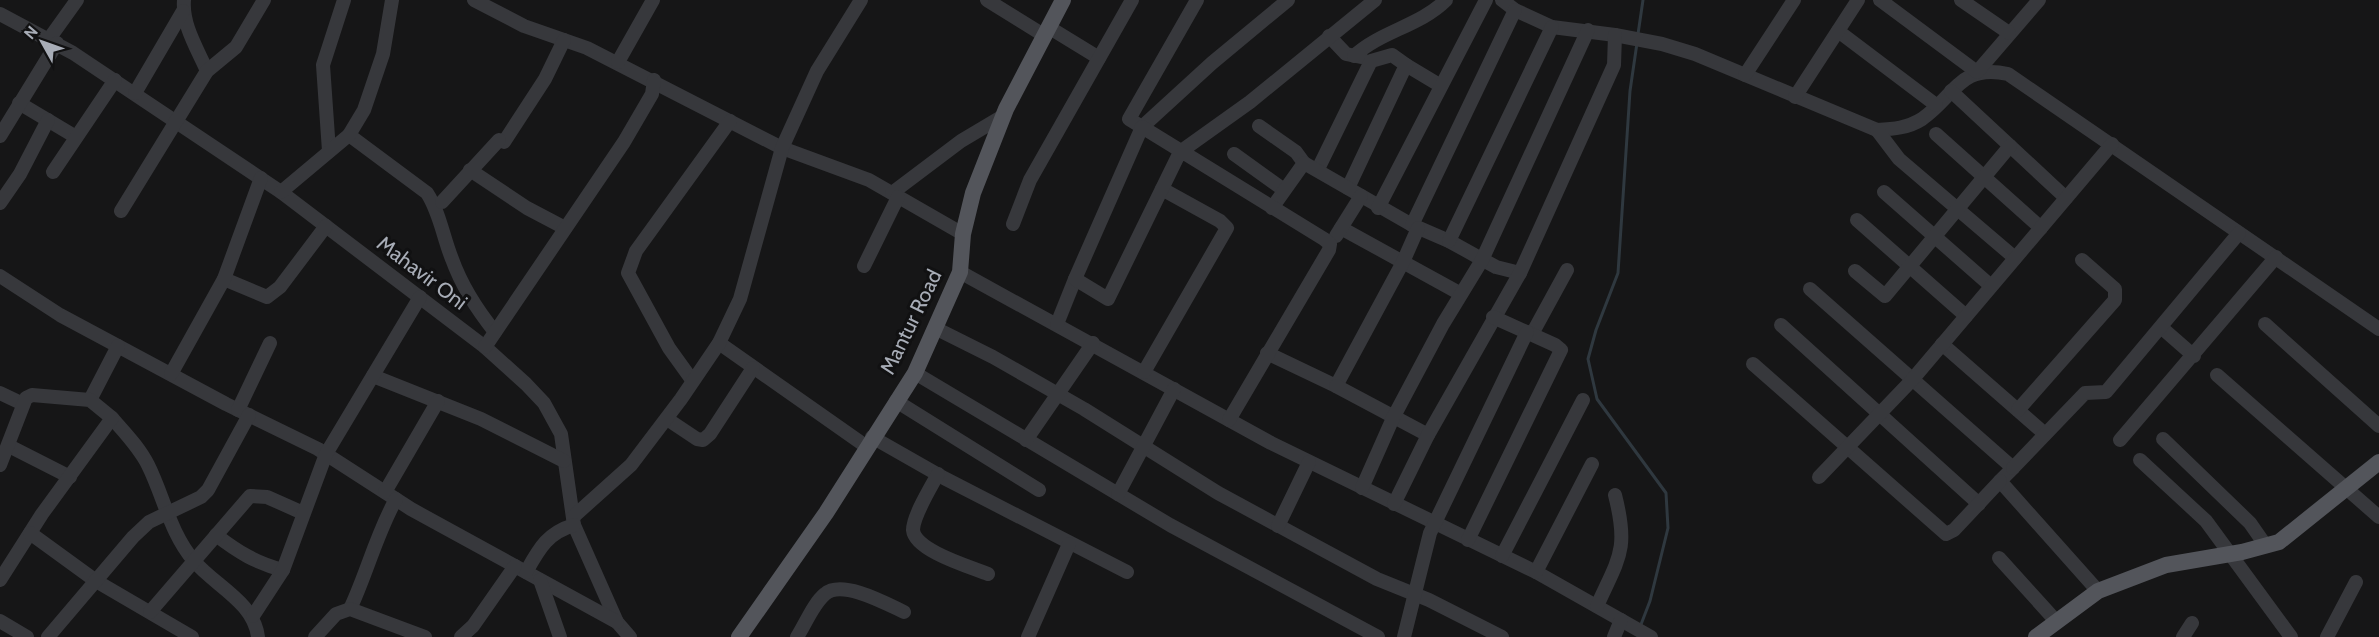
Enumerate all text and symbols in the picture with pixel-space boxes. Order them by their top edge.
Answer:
north arrow [12,12,72,72]
text: N [20,22,42,43]
street label: Mahavir Oni [372,231,472,315]
street label: Mantur Road [874,265,947,378]

